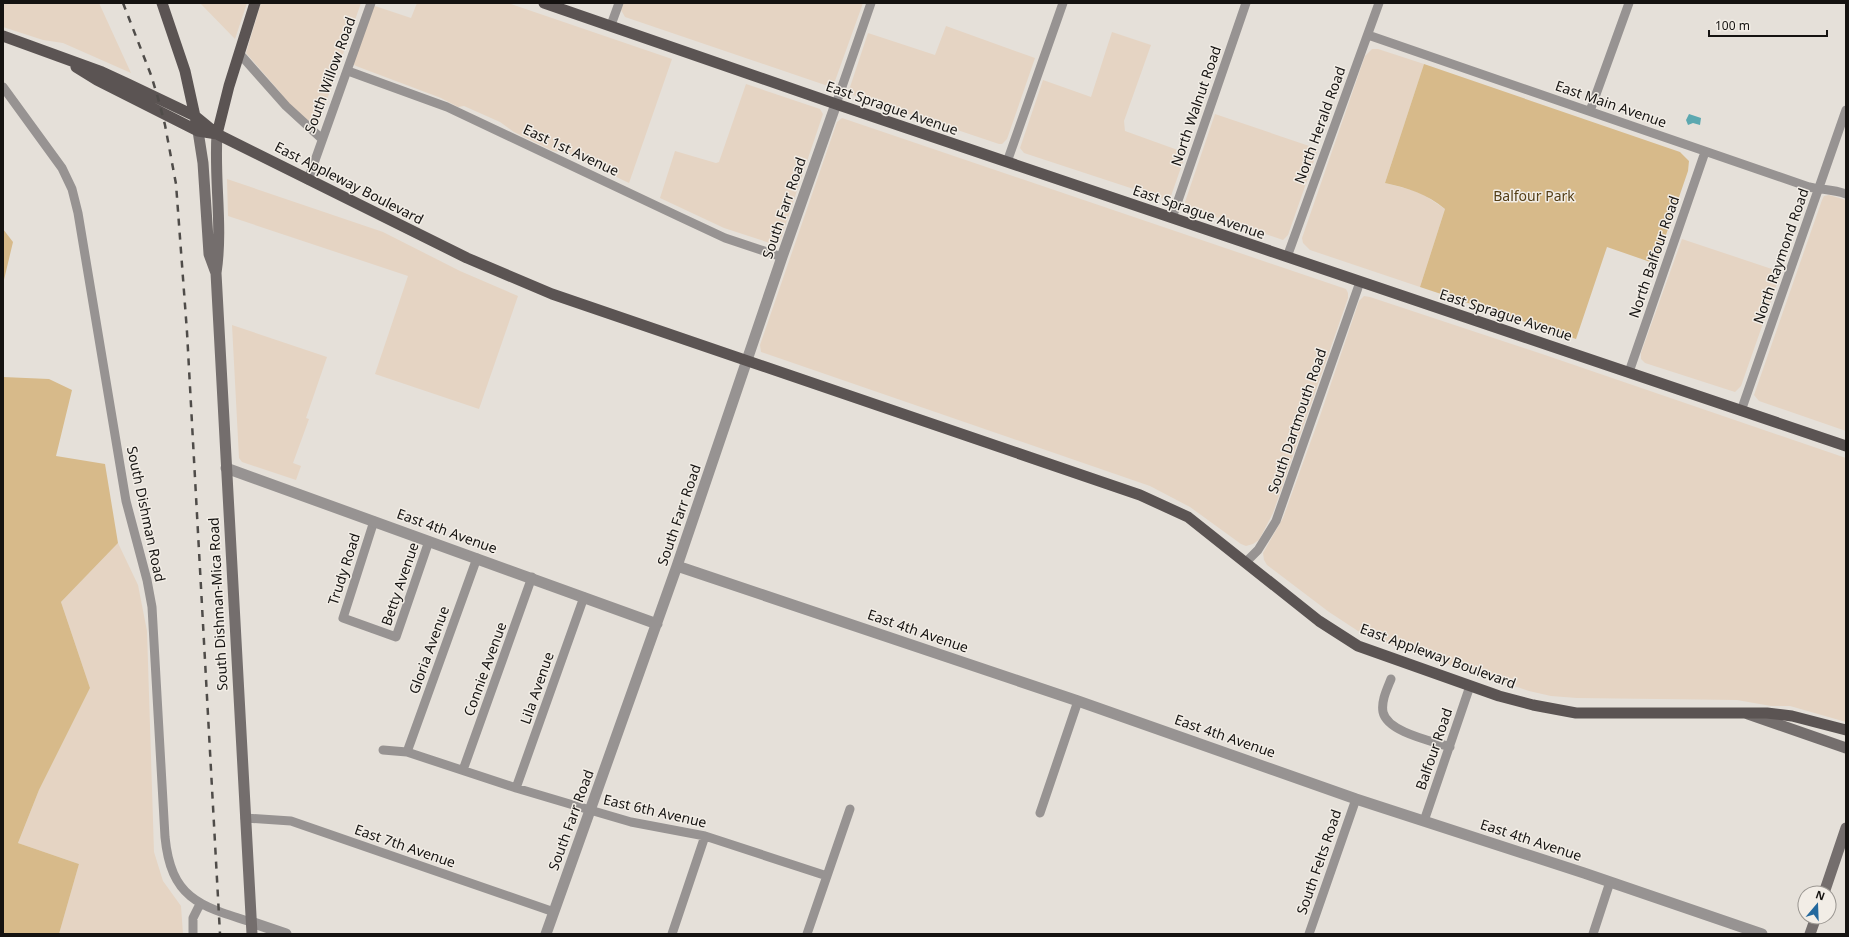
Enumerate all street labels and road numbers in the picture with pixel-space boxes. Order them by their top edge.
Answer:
street label: South Willow Road [300,14,359,136]
street label: North Walnut Road [1166,43,1225,169]
street label: North Herald Road [1290,64,1350,186]
street label: East Sprague Avenue [824,76,961,139]
street label: East Main Avenue [1553,76,1669,132]
street label: East 1st Avenue [520,119,622,180]
street label: East Appleway Boulevard [272,137,427,228]
street label: South Farr Road [757,155,810,261]
street label: East Sprague Avenue [1131,180,1268,243]
street label: North Raymond Road [1748,186,1813,326]
street label: North Balfour Road [1624,193,1683,320]
street label: East Sprague Avenue [1437,284,1575,345]
street label: South Dartmouth Road [1263,346,1330,496]
street label: South Dishman Road [123,444,170,583]
street label: South Farr Road [652,462,705,568]
street label: East 4th Avenue [394,504,500,558]
street label: South Dishman-Mica Road [203,517,232,691]
street label: Trudy Road [323,530,364,607]
street label: Betty Avenue [376,540,423,628]
street label: Gloria Avenue [404,603,453,696]
street label: East 4th Avenue [865,604,971,657]
street label: East Appleway Boulevard [1358,618,1519,693]
street label: Connie Avenue [459,619,510,719]
street label: Lila Avenue [515,649,558,726]
street label: Balfour Road [1411,705,1456,792]
street label: East 4th Avenue [1172,709,1278,762]
street label: South Farr Road [543,767,598,873]
street label: East 6th Avenue [602,789,709,832]
street label: South Felts Road [1292,807,1345,917]
street label: East 4th Avenue [1478,814,1584,865]
street label: East 7th Avenue [352,819,458,872]

